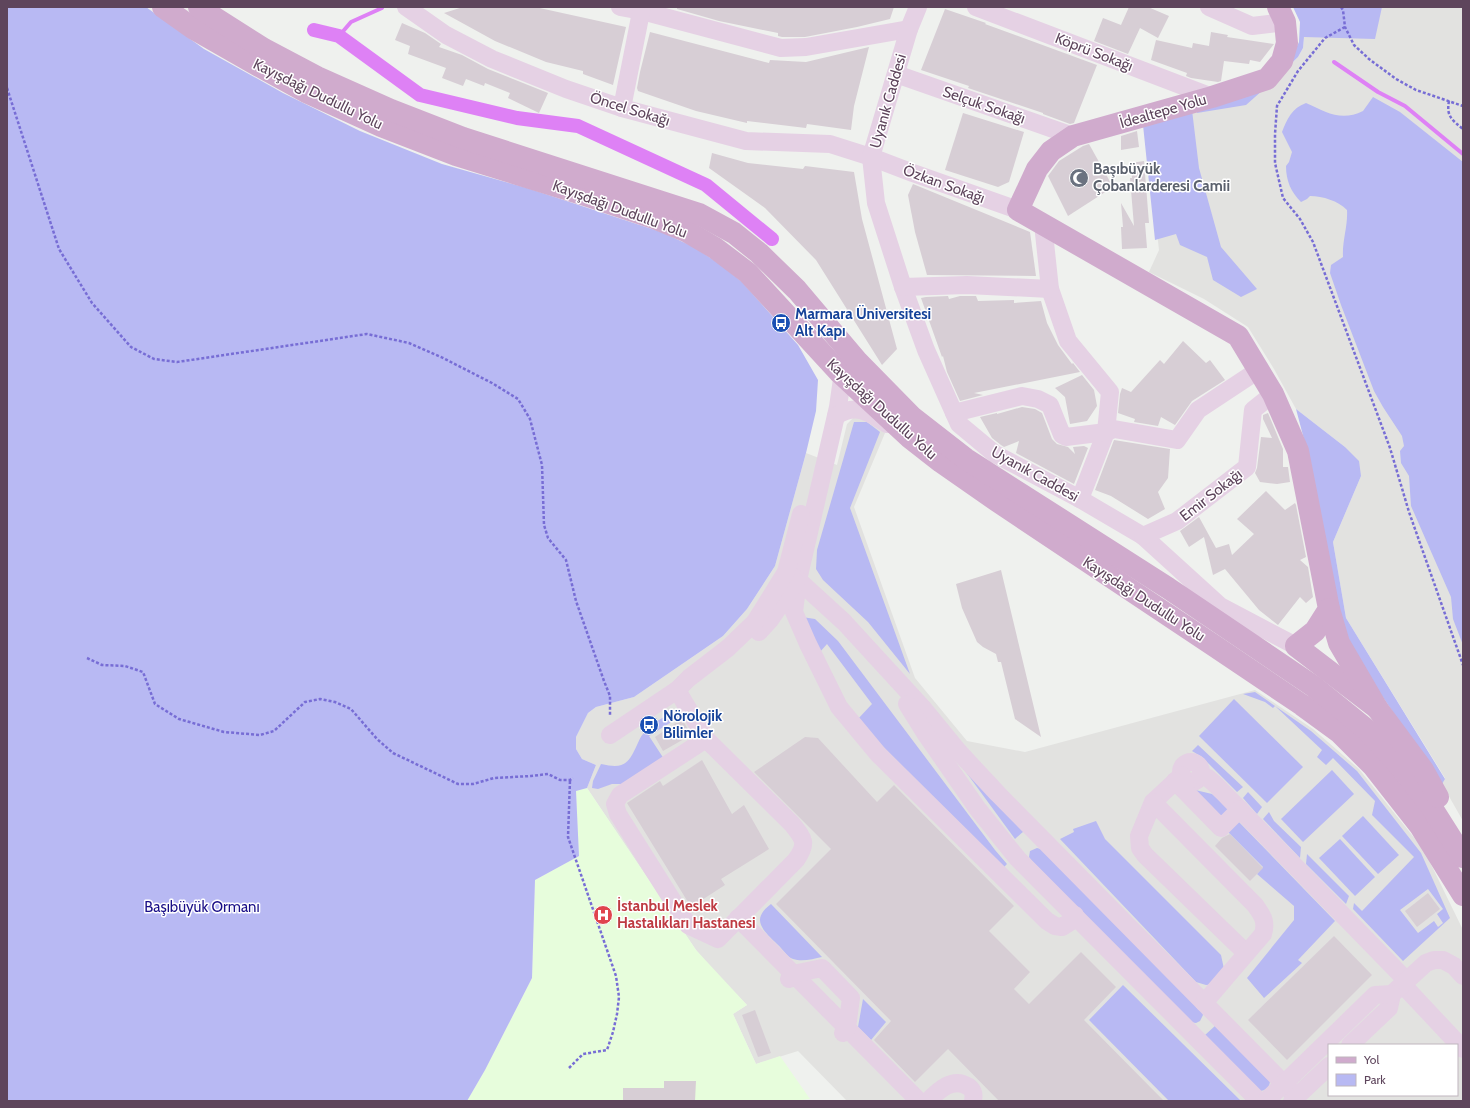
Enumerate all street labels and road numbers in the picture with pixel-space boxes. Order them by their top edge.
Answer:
street label: Köprü Sokağı [1052,29,1136,75]
street label: Uyanık Caddesi [866,52,910,150]
street label: Kayışdağı Dudullu Yolu [250,55,386,133]
street label: Selçuk Sokağı [940,82,1028,128]
street label: Öncel Sokağı [588,88,672,130]
street label: İdealtepe Yolu [1117,89,1208,132]
street label: Özkan Sokağı [901,161,987,207]
street label: Kayışdağı Dudullu Yolu [550,176,690,242]
street label: Kayışdağı Dudullu Yolu [823,355,941,463]
street label: Uyanık Caddesi [988,443,1082,505]
street label: Emir Sokağı [1176,465,1246,525]
street label: Kayışdağı Dudullu Yolu [1080,553,1208,645]

